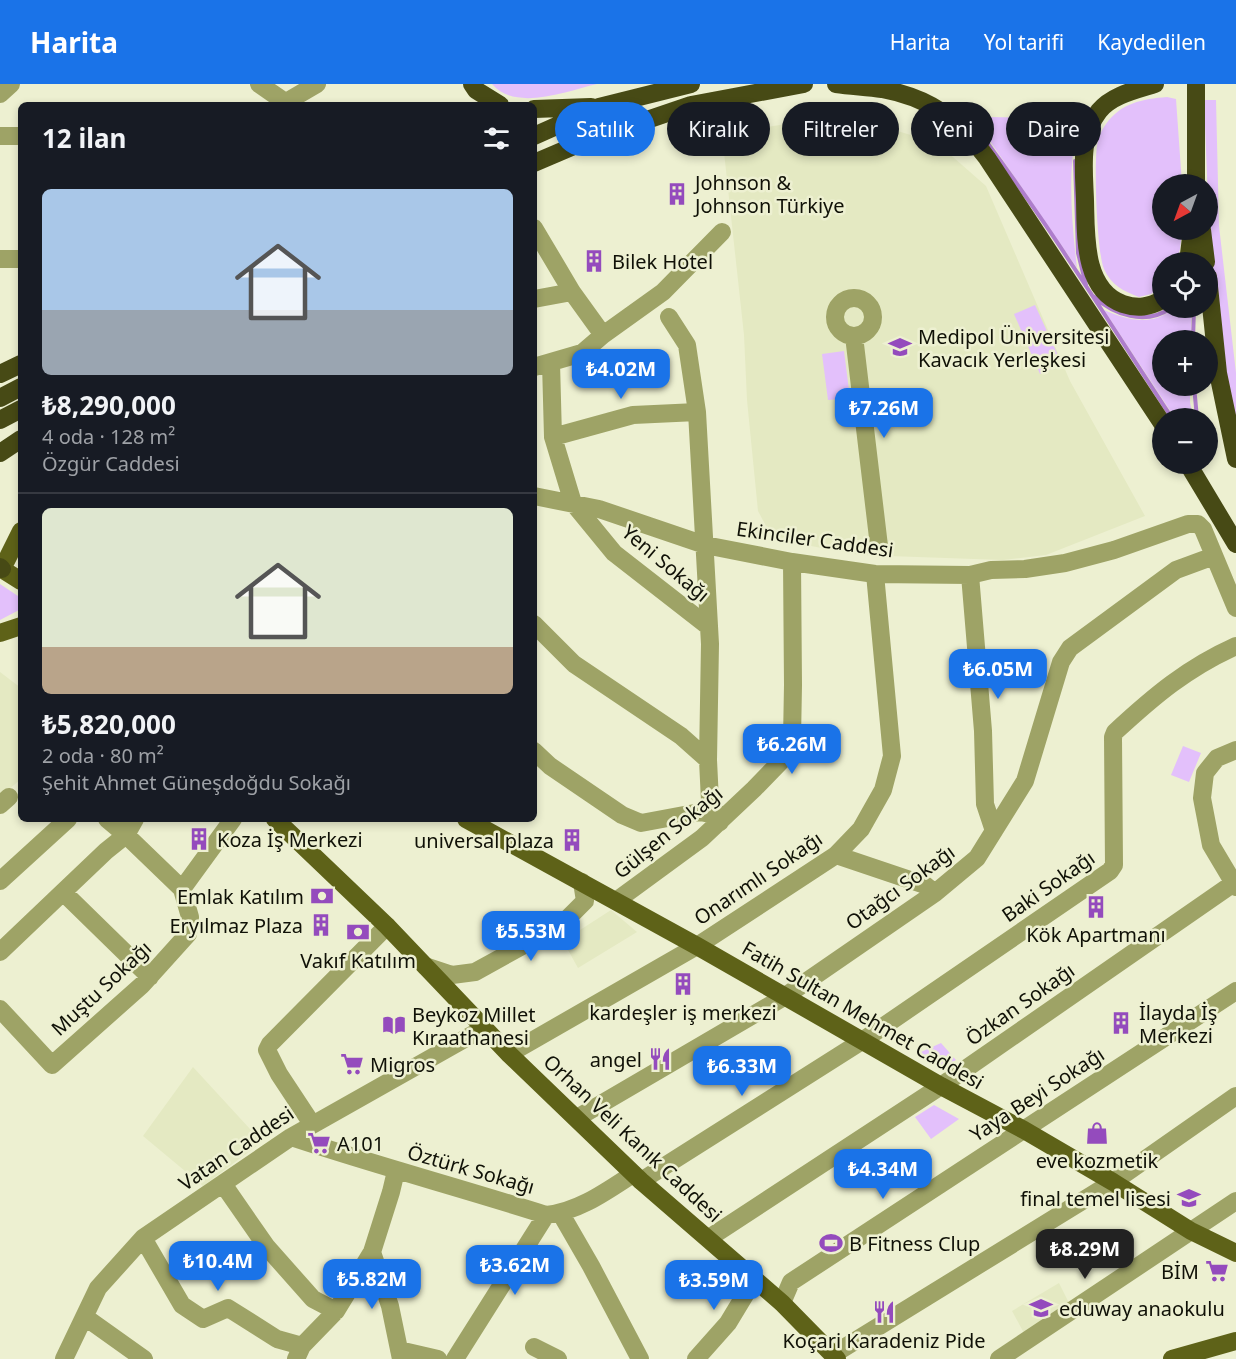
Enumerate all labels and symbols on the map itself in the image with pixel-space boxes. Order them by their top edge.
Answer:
place label: Johnson & Johnson Türkiye [693,169,845,219]
north arrow [1152,174,1218,240]
building icon: Johnson & Johnson Türkiye [664,181,690,207]
building icon: Bilek Hotel [581,248,607,274]
place label: Bilek Hotel [612,248,713,275]
place label: Medipol Üniversitesi Kavacık Yerleşkesi [918,323,1109,373]
school or university icon: Medipol Üniversitesi Kavacık Yerleşkesi [887,334,913,360]
pin: ₺4.02M [572,349,670,400]
pin: ₺7.26M [835,388,933,439]
street label: Ekinciler Caddesi [735,515,895,563]
street label: Yeni Sokağı [616,518,716,608]
pin: ₺6.05M [949,649,1047,700]
pin: ₺6.26M [743,724,841,775]
street label: Gülşen Sokağı [608,780,728,884]
street label: Onarımlı Sokağı [689,825,827,931]
building icon: Koza İş Merkezi [186,826,212,852]
place label: Koza İş Merkezi [217,826,363,853]
place label: universal plaza [414,827,554,854]
building icon: universal plaza [559,827,585,853]
street label: Otağcı Sokağı [840,838,960,936]
street label: Baki Sokağı [996,844,1100,928]
place label: Emlak Katılım [177,883,304,910]
bank icon: Emlak Katılım [309,883,335,909]
building icon: Kök Apartmanı [1083,894,1109,920]
pin: ₺5.53M [482,911,580,962]
place label: Eryılmaz Plaza [169,912,303,939]
building icon: Eryılmaz Plaza [308,912,334,938]
bank icon: Vakıf Katılım [345,919,371,945]
place label: Kök Apartmanı [1026,921,1166,948]
street label: Muştu Sokağı [45,935,157,1041]
street label: Fatih Sultan Mehmet Caddesi [737,935,989,1095]
place label: Vakıf Katılım [300,947,416,974]
street label: Özkan Sokağı [960,957,1080,1051]
building icon: kardeşler iş merkezi [670,971,696,997]
place label: kardeşler iş merkezi [589,999,777,1026]
place label: İlayda İş Merkezi [1139,999,1217,1049]
place label: Beykoz Millet Kıraathanesi [412,1001,535,1051]
building icon: İlayda İş Merkezi [1108,1010,1134,1036]
library icon: Beykoz Millet Kıraathanesi [381,1012,407,1038]
street label: Yaya Beyi Sokağı [965,1040,1109,1148]
place label: angel [590,1046,642,1073]
restaurant icon: angel [647,1046,673,1072]
pin: ₺6.33M [693,1046,791,1097]
street label: Orhan Veli Kanık Caddesi [538,1048,728,1228]
supermarket icon: Migros [339,1051,365,1077]
place label: Migros [370,1051,435,1078]
street label: Vatan Caddesi [173,1100,299,1196]
shop icon: eve kozmetik [1084,1120,1110,1146]
supermarket icon: A101 [306,1130,332,1156]
place label: A101 [337,1130,384,1157]
street label: Öztürk Sokağı [404,1138,538,1200]
place label: eve kozmetik [1036,1147,1159,1174]
pin: ₺4.34M [834,1149,932,1200]
place label: final temel lisesi [1020,1185,1171,1212]
school or university icon: final temel lisesi [1176,1185,1202,1211]
pin: ₺8.29M [1036,1229,1134,1280]
sports icon: B Fitness Clup [818,1230,844,1256]
place label: B Fitness Clup [849,1230,980,1257]
pin: ₺10.4M [169,1241,267,1292]
pin: ₺3.62M [466,1245,564,1296]
place label: BİM [1161,1258,1199,1285]
supermarket icon: BİM [1204,1258,1230,1284]
pin: ₺5.82M [323,1259,421,1310]
pin: ₺3.59M [665,1260,763,1311]
school or university icon: eduway anaokulu [1028,1295,1054,1321]
place label: eduway anaokulu [1059,1295,1225,1322]
restaurant icon: Koçari Karadeniz Pide [871,1299,897,1325]
place label: Koçari Karadeniz Pide [782,1327,986,1354]

